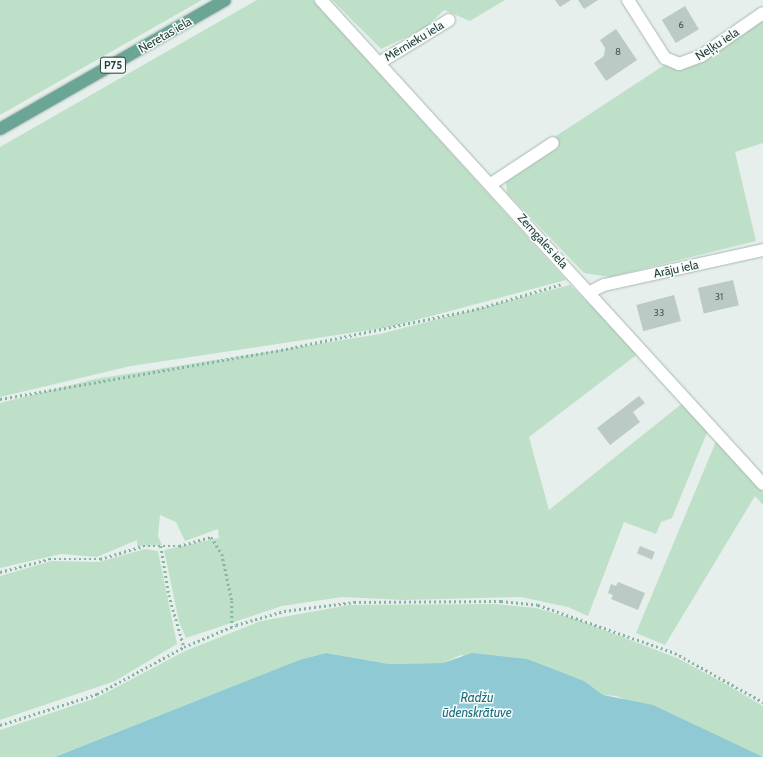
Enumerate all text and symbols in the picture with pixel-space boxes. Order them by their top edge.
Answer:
street label: Neretas iela [136,14,194,56]
street label: Mērnieku iela [382,18,446,64]
house number: 6 [678,19,684,31]
street label: Neļķu iela [693,25,741,63]
house number: 8 [615,46,621,58]
road number: P75 [99,56,127,74]
street label: Zemgales iela [515,211,571,271]
street label: Arāju iela [652,257,700,281]
house number: 31 [715,291,723,303]
house number: 33 [654,307,664,319]
water label: Radžu ūdenskrātuve [442,690,512,721]

